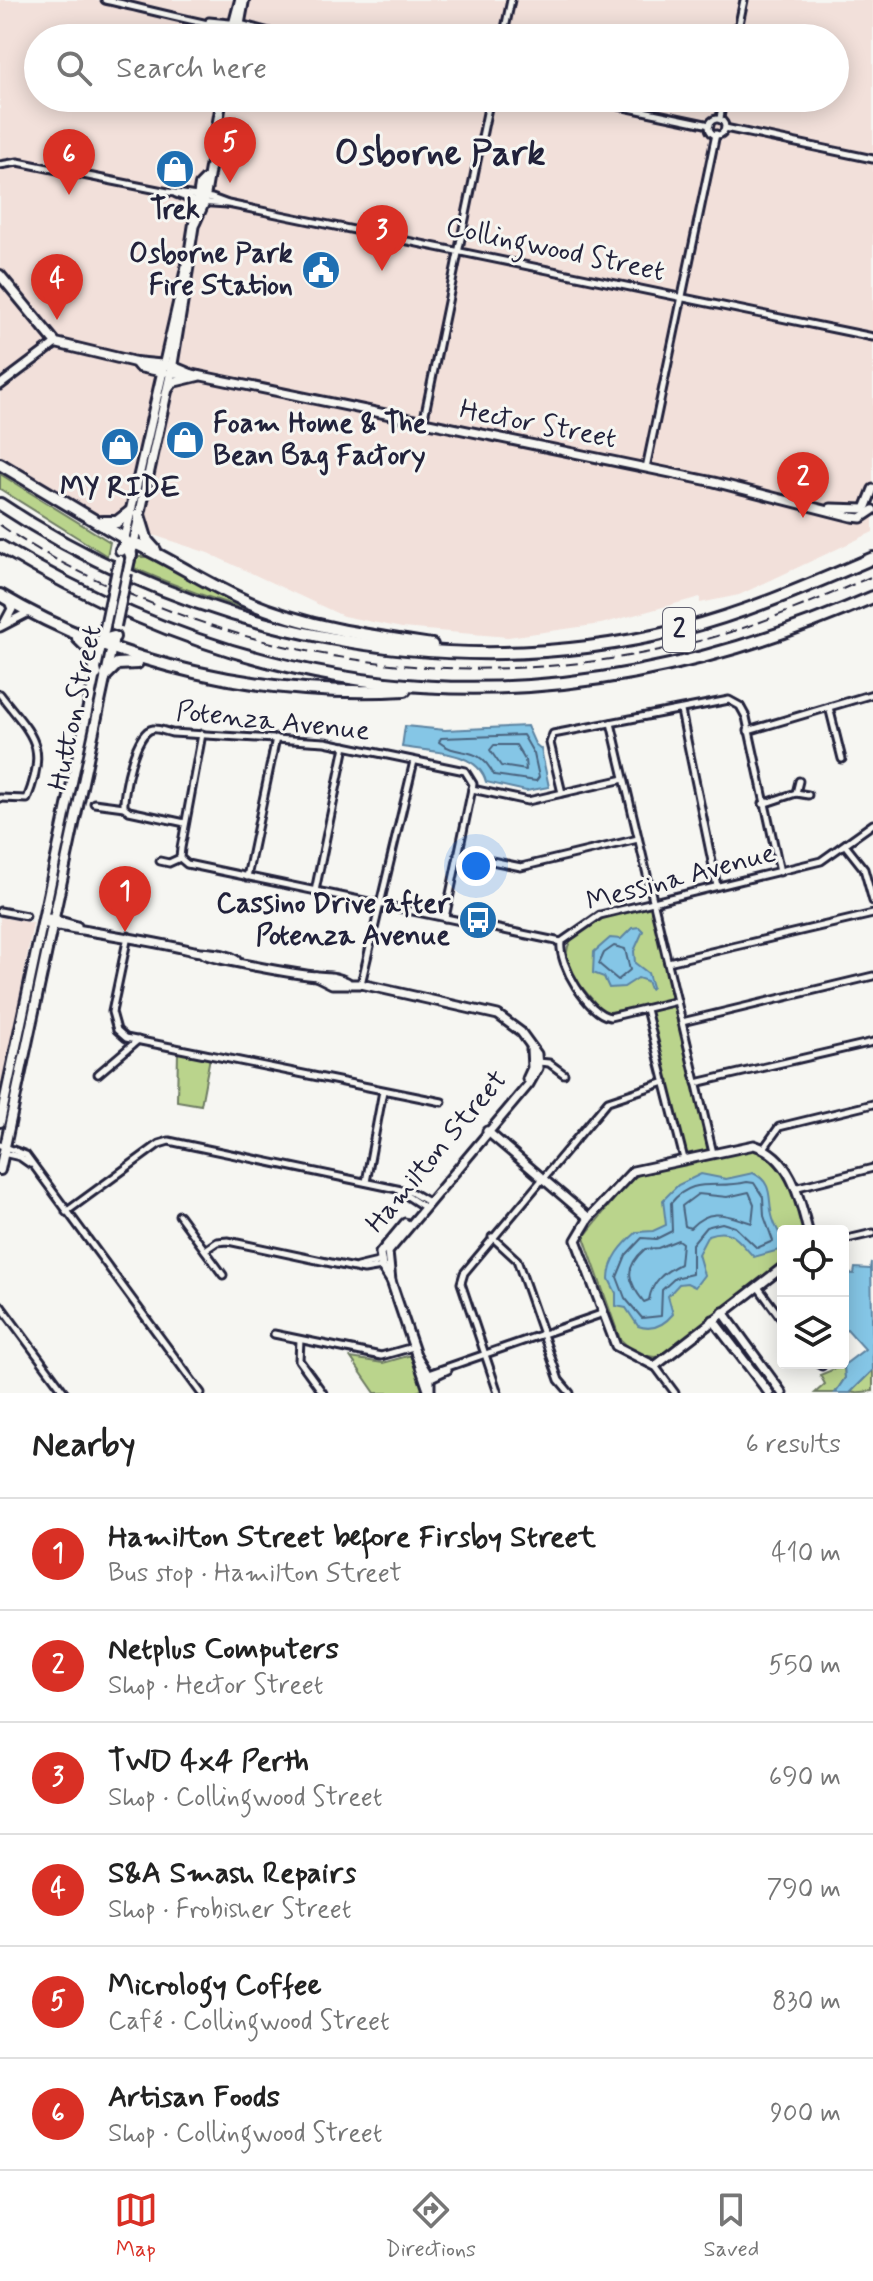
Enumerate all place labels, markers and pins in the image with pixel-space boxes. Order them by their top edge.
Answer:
pin: 5 [204,117,256,183]
pin: 6 [43,129,95,195]
shop icon: Trek [154,148,196,190]
place label: Trek [150,192,200,229]
pin: 3 [356,205,408,271]
place label: Osborne Park Fire Station [129,236,293,305]
public building icon: Osborne Park Fire Station [300,249,342,291]
pin: 4 [31,254,83,320]
place label: Foam Home & The Bean Bag Factory [213,406,427,476]
shop icon: Foam Home & The Bean Bag Factory [164,419,206,461]
shop icon: MY RIDE [99,426,141,468]
pin: 2 [777,452,829,518]
place label: MY RIDE [60,470,180,507]
pin: 1 [99,866,151,932]
place label: Cassino Drive after Potenza Avenue [216,886,451,955]
bus stop icon: Cassino Drive after Potenza Avenue [457,899,499,941]

